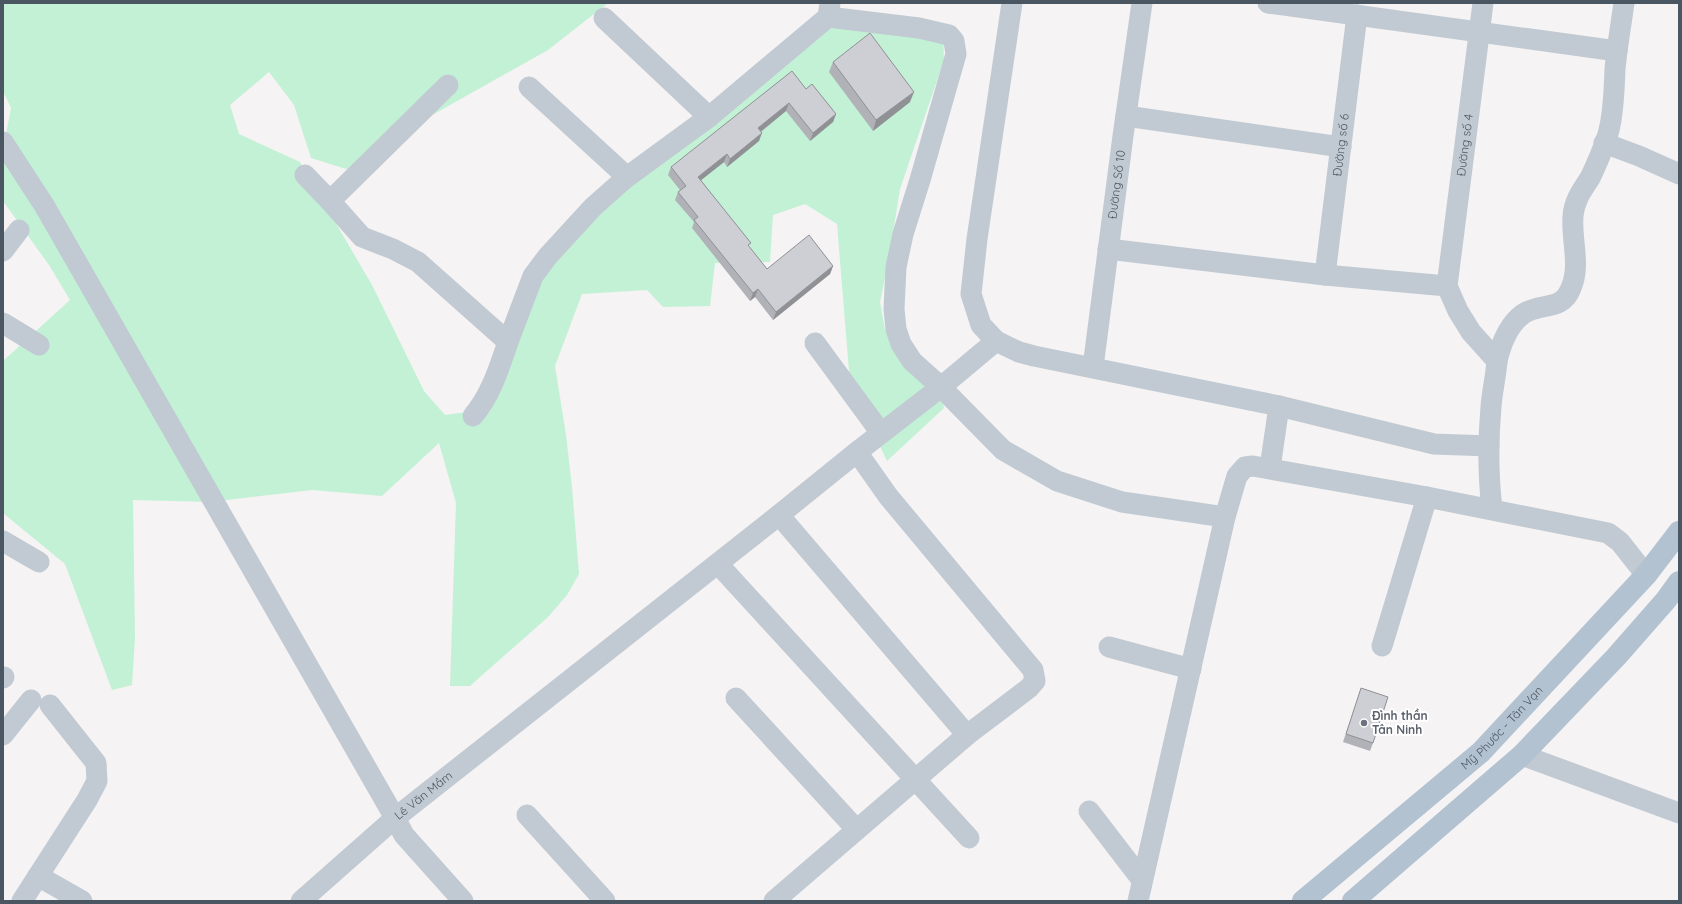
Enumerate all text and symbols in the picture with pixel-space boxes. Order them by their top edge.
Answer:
street label: Đường số 6 [1329,112,1352,177]
street label: Đường số 4 [1453,113,1476,177]
street label: Đường Số 10 [1104,149,1128,220]
street label: Mỹ Phước - Tân Vạn [1458,683,1546,773]
place label: Đình thần Tân Ninh [1371,708,1428,737]
marker: Đình thần Tân Ninh [1359,718,1369,728]
street label: Lê Văn Mầm [391,768,455,823]

